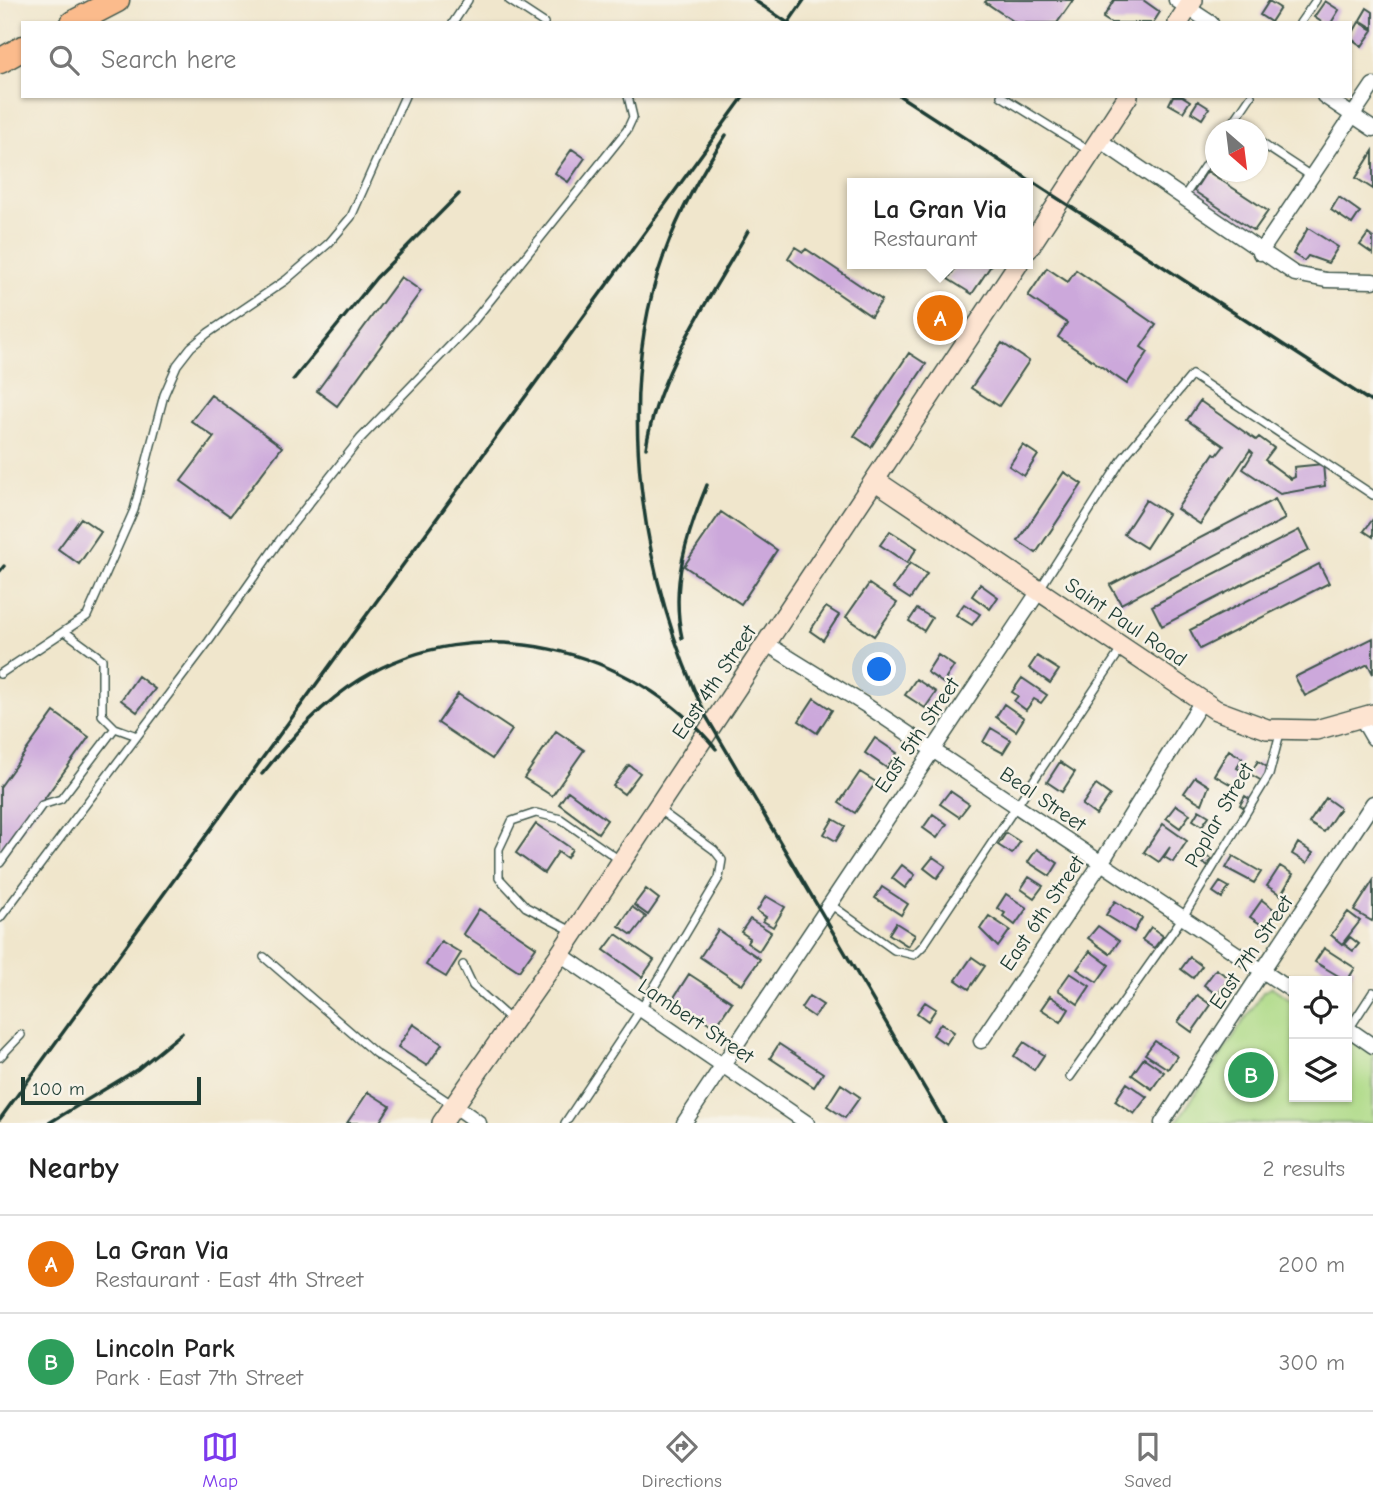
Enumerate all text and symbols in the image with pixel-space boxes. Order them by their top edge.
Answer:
search box [21,21,1352,98]
icon: search [45,41,83,79]
text: Search here [101,45,236,75]
north arrow [1205,119,1268,182]
popup [847,178,1033,269]
text: La Gran Via [873,195,1007,225]
text: Restaurant [873,225,977,252]
pin: A [917,292,963,344]
street label: Saint Paul Road [1061,573,1191,671]
street label: East 4th Street [667,620,761,744]
your location [862,652,896,686]
street label: East 5th Street [870,672,965,797]
street label: Poplar Street [1179,758,1259,871]
street label: Beal Street [995,761,1091,837]
street label: East 6th Street [995,850,1090,975]
street label: East 7th Street [1204,890,1298,1013]
street label: Lambert Street [634,974,759,1069]
map controls [1289,976,1352,1102]
button: locate [1289,976,1352,1039]
button: layers [1289,1039,1352,1102]
pin: B [1228,1049,1274,1101]
scale bar [21,1074,201,1106]
text: 100 m [32,1078,85,1100]
text: Nearby [28,1151,119,1186]
text: 2 results [1263,1155,1345,1182]
text: La Gran Via [95,1236,229,1266]
text: A [45,1251,57,1278]
text: 200 m [1278,1251,1345,1278]
text: Restaurant · East 4th Street [95,1266,363,1293]
text: Lincoln Park [95,1334,235,1364]
text: B [44,1349,58,1376]
text: 300 m [1279,1349,1345,1376]
text: Park · East 7th Street [95,1364,303,1391]
tab: Map [201,1428,239,1492]
tab: Directions [642,1428,722,1492]
tab: Saved [1124,1428,1172,1492]

